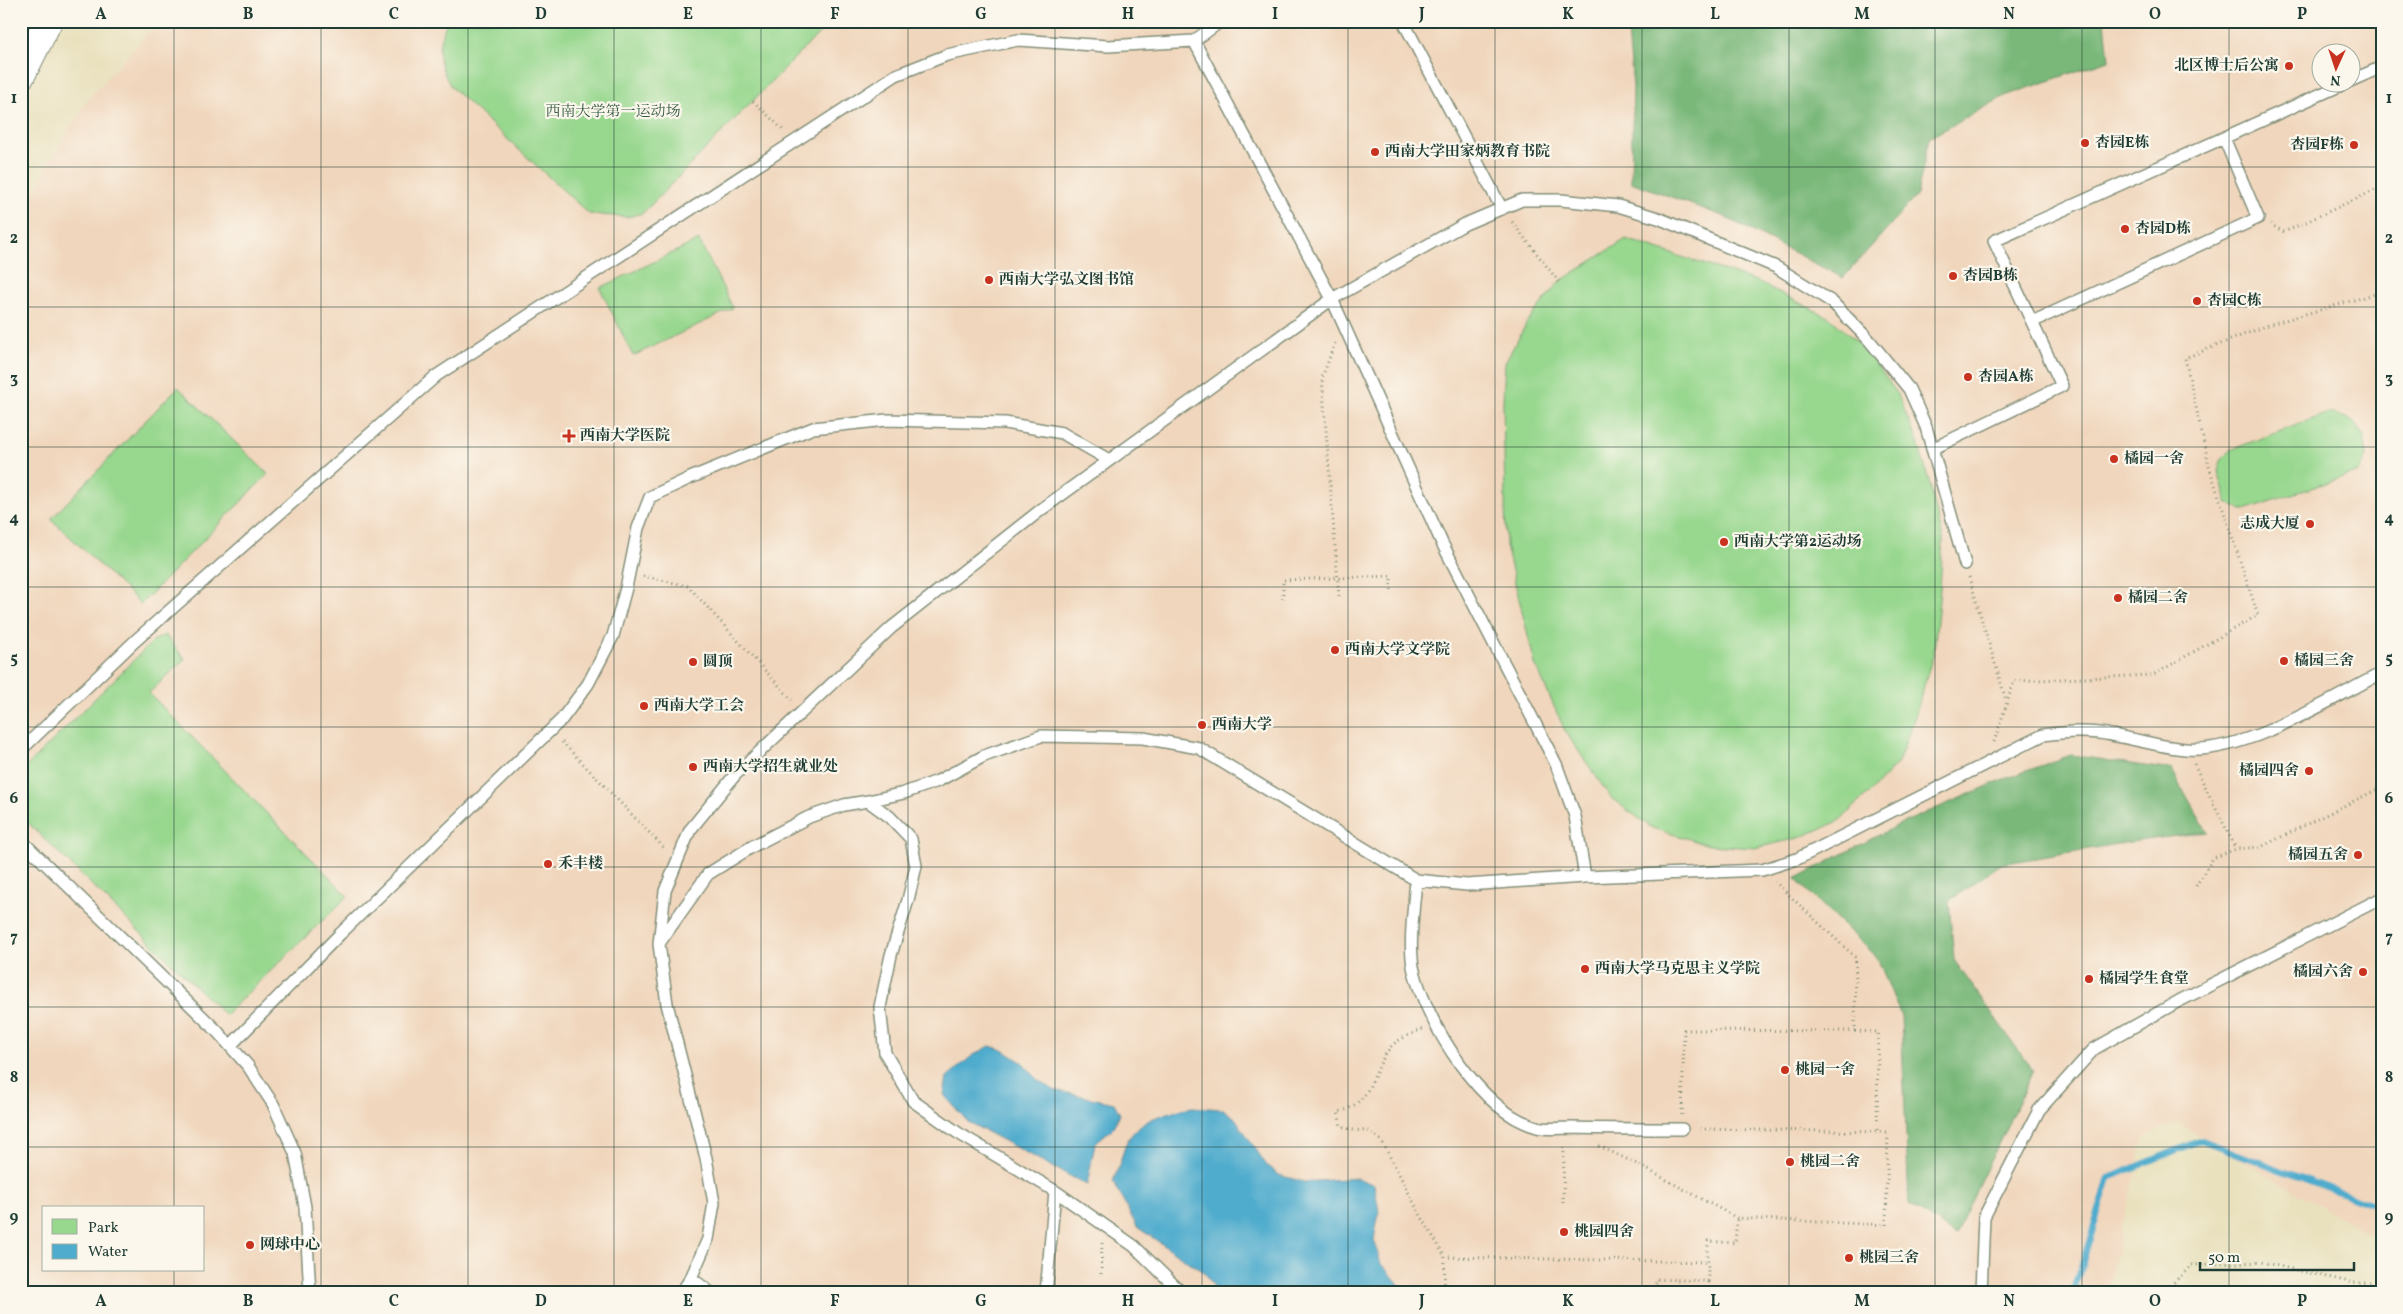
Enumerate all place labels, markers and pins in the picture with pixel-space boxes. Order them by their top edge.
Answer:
place label: 北区博士后公寓 [2174,56,2279,77]
marker: 北区博士后公寓 [2283,60,2295,72]
place label: 杏园E栋 [2095,133,2149,154]
place label: 杏园F栋 [2290,135,2344,156]
marker: 杏园E栋 [2079,137,2091,149]
marker: 杏园F栋 [2348,139,2360,151]
place label: 西南大学田家炳教育书院 [1385,142,1550,163]
marker: 西南大学田家炳教育书院 [1369,146,1381,158]
place label: 杏园D栋 [2135,219,2191,240]
marker: 杏园D栋 [2119,223,2131,235]
place label: 杏园B栋 [1963,266,2018,287]
place label: 西南大学弘文图书馆 [999,270,1134,291]
marker: 杏园B栋 [1947,270,1959,282]
marker: 西南大学弘文图书馆 [983,274,995,286]
place label: 杏园C栋 [2207,291,2262,312]
marker: 杏园C栋 [2191,295,2203,307]
place label: 杏园A栋 [1978,367,2034,388]
marker: 杏园A栋 [1962,371,1974,383]
place label: 西南大学医院 [580,426,670,447]
marker: 西南大学医院 [562,429,576,443]
place label: 橘园一舍 [2124,449,2184,470]
marker: 橘园一舍 [2108,453,2120,465]
place label: 志成大厦 [2240,514,2300,535]
marker: 志成大厦 [2304,518,2316,530]
place label: 西南大学第2运动场 [1734,532,1862,553]
marker: 西南大学第2运动场 [1718,536,1730,548]
place label: 橘园二舍 [2128,588,2188,609]
marker: 橘园二舍 [2112,592,2124,604]
place label: 西南大学文学院 [1345,640,1450,661]
marker: 西南大学文学院 [1329,644,1341,656]
place label: 橘园三舍 [2294,651,2354,672]
place label: 圆顶 [703,652,733,673]
marker: 橘园三舍 [2278,655,2290,667]
marker: 圆顶 [687,656,699,668]
place label: 西南大学工会 [654,696,744,717]
marker: 西南大学工会 [638,700,650,712]
place label: 西南大学 [1212,715,1272,736]
marker: 西南大学 [1196,719,1208,731]
place label: 西南大学招生就业处 [703,757,838,778]
marker: 西南大学招生就业处 [687,761,699,773]
place label: 橘园四舍 [2239,761,2299,782]
marker: 橘园四舍 [2303,765,2315,777]
place label: 橘园五舍 [2288,845,2348,866]
marker: 橘园五舍 [2352,849,2364,861]
place label: 禾丰楼 [558,854,603,875]
marker: 禾丰楼 [542,858,554,870]
place label: 西南大学马克思主义学院 [1595,959,1760,980]
place label: 橘园六舍 [2293,962,2353,983]
marker: 西南大学马克思主义学院 [1579,963,1591,975]
marker: 橘园六舍 [2357,966,2369,978]
place label: 橘园学生食堂 [2099,969,2189,990]
marker: 橘园学生食堂 [2083,973,2095,985]
place label: 桃园一舍 [1795,1060,1855,1081]
marker: 桃园一舍 [1779,1064,1791,1076]
place label: 桃园二舍 [1800,1152,1860,1173]
marker: 桃园二舍 [1784,1156,1796,1168]
place label: 桃园四舍 [1574,1222,1634,1243]
marker: 桃园四舍 [1558,1226,1570,1238]
place label: 网球中心 [260,1235,320,1256]
marker: 网球中心 [244,1239,256,1251]
place label: 桃园三舍 [1859,1248,1919,1269]
marker: 桃园三舍 [1843,1252,1855,1264]

